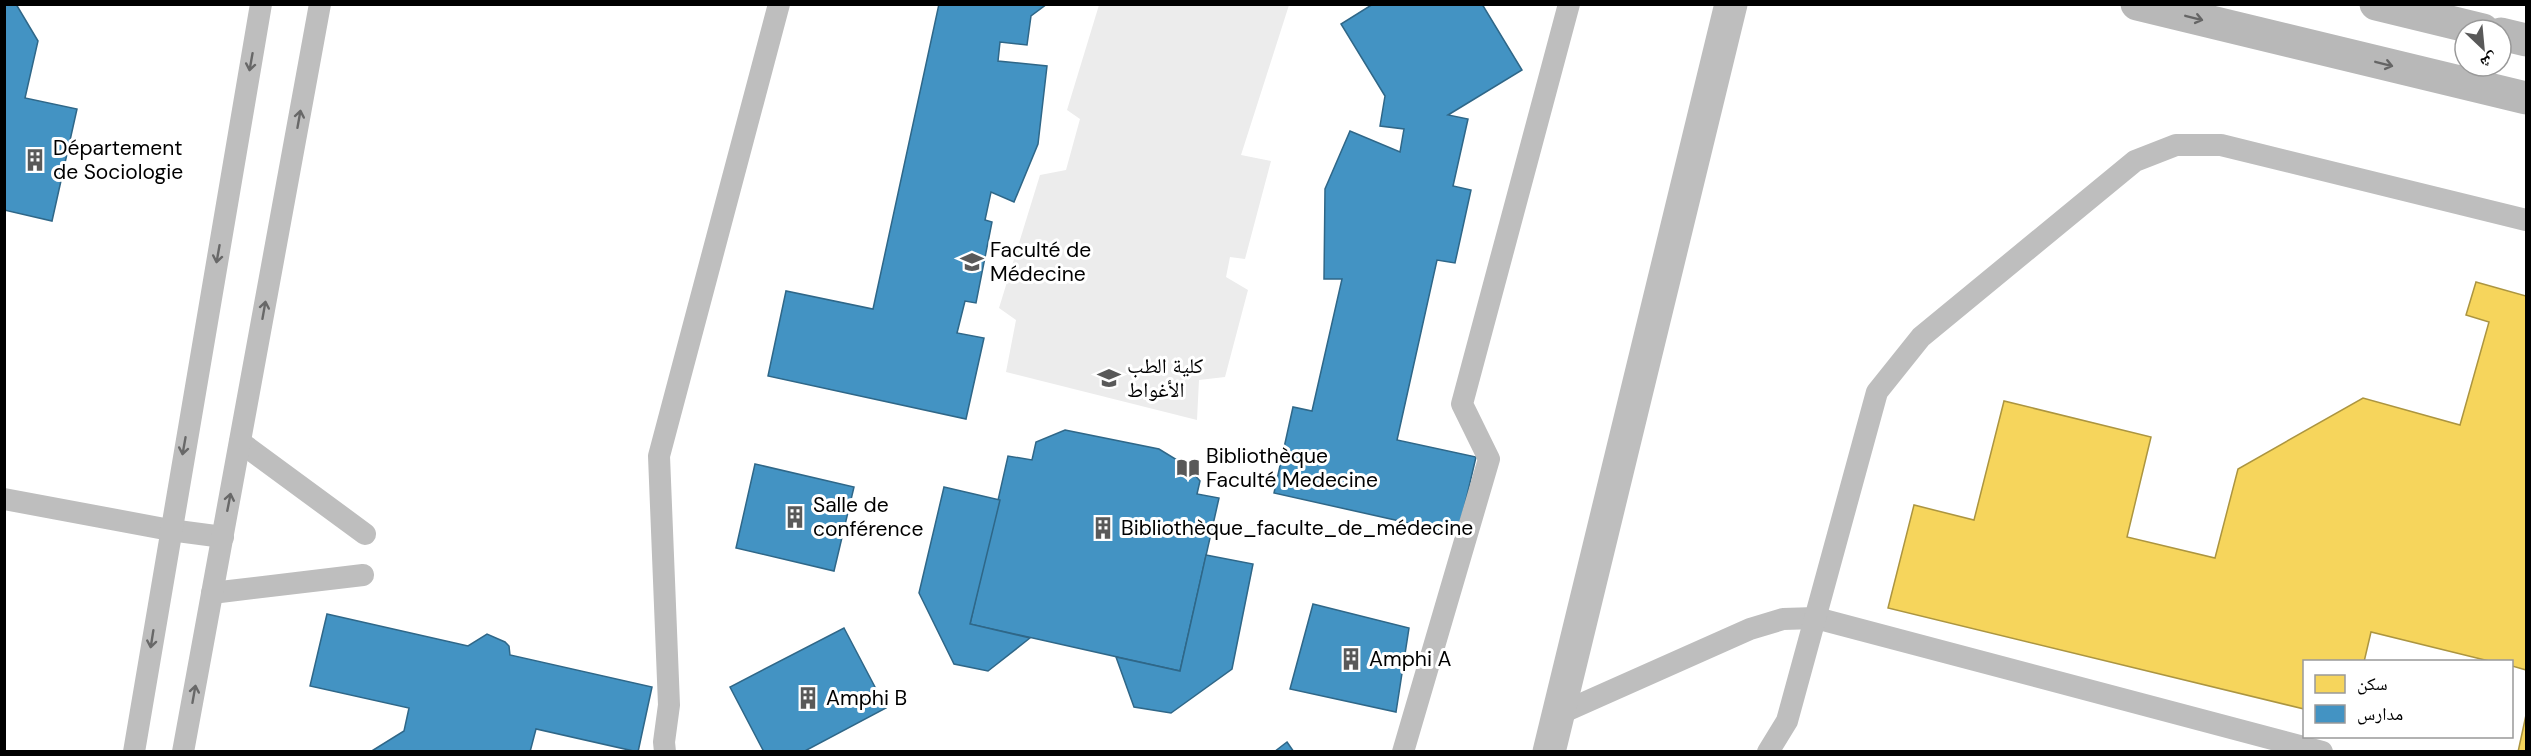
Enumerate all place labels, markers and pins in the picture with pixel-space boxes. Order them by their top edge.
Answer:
place label: Département de Sociologie [53,134,183,186]
building icon: Département de Sociologie [22,147,48,173]
place label: Faculté de Médecine [990,236,1091,288]
school or university icon: Faculté de Médecine [959,249,985,275]
place label: كلية الطب الأغواط [1127,352,1204,404]
school or university icon: كلية الطب الأغواط [1096,365,1122,391]
place label: Bibliothèque Faculté Medecine [1206,442,1378,494]
library icon: Bibliothèque Faculté Medecine [1175,455,1201,481]
place label: Salle de conférence [813,491,924,543]
building icon: Salle de conférence [782,504,808,530]
place label: Bibliothèque_faculte_de_médecine [1121,514,1473,542]
building icon: Bibliothèque_faculte_de_médecine [1090,515,1116,541]
place label: Amphi A [1369,645,1452,673]
building icon: Amphi A [1338,646,1364,672]
place label: Amphi B [826,684,907,712]
building icon: Amphi B [795,685,821,711]

